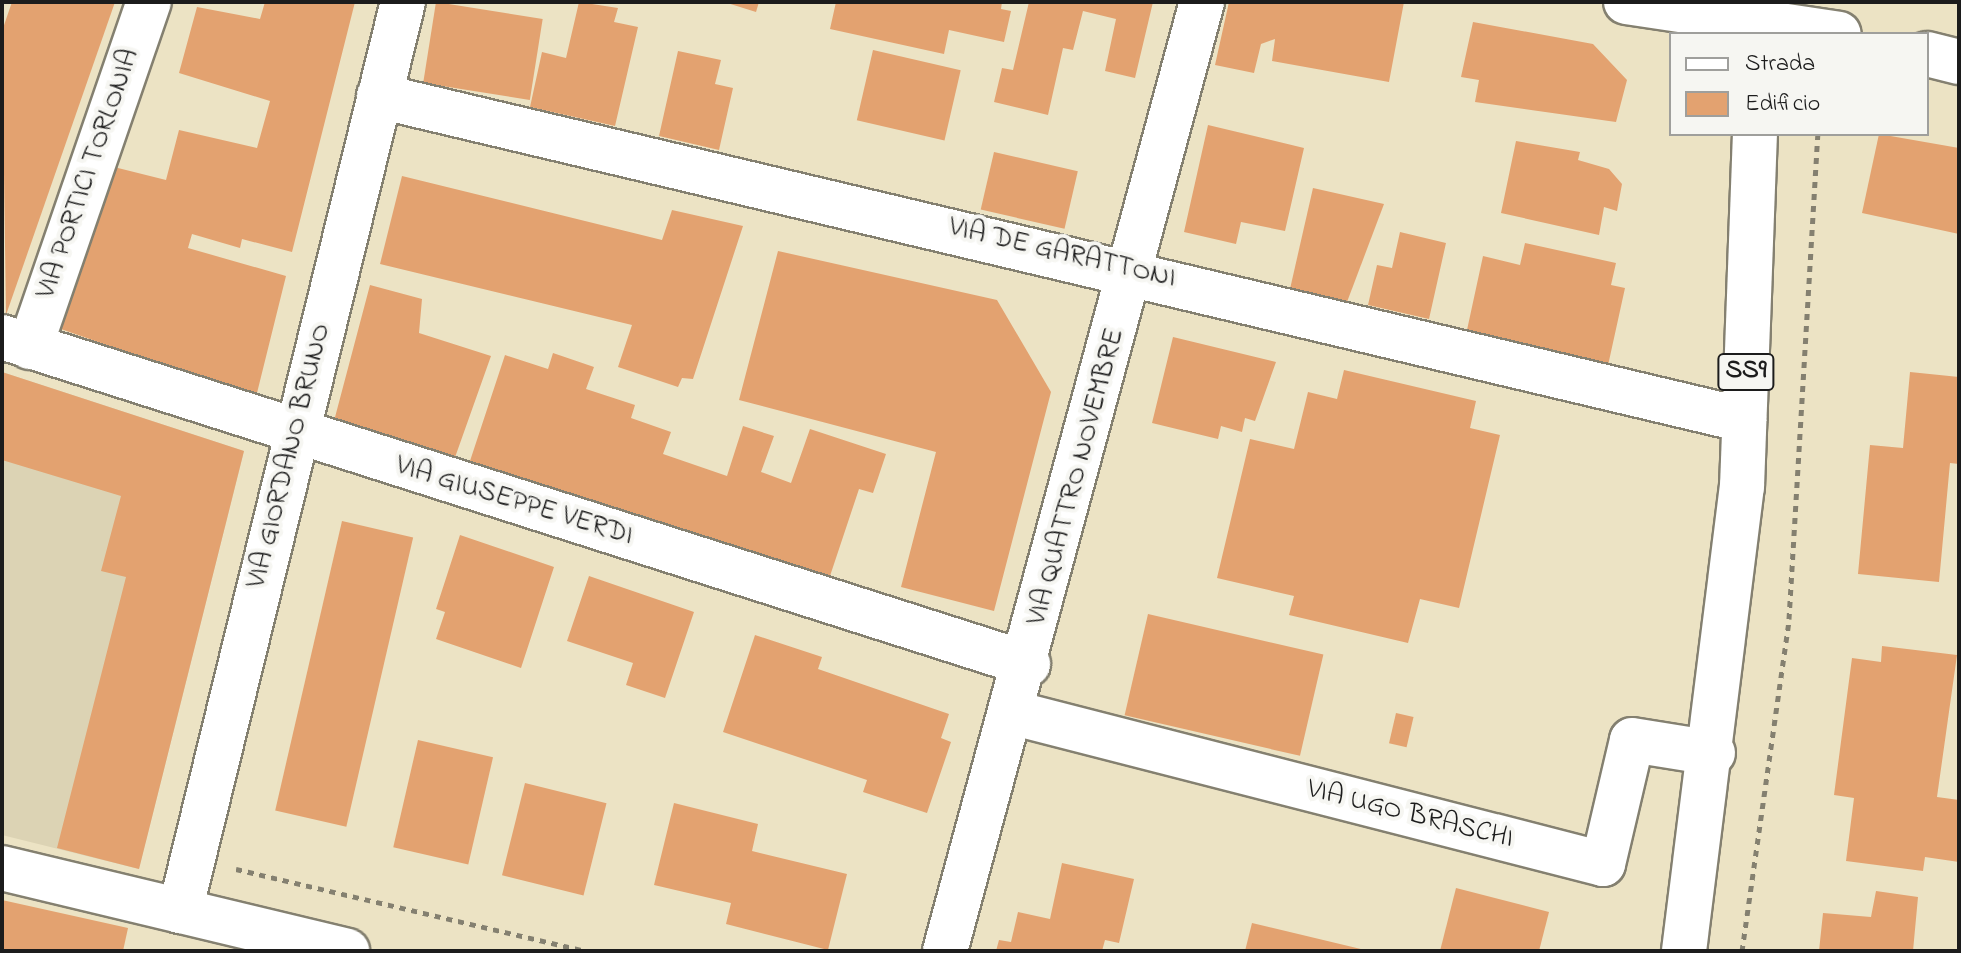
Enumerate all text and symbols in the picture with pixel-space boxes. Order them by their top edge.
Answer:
legend [1669,32,1929,136]
street label: VIA PORTICI TORLONIA [30,45,148,303]
text: Strada [1745,47,1815,82]
text: Edificio [1745,87,1820,122]
street label: VIA DE GARATTONI [945,212,1179,296]
street label: VIA GIORDANO BRUNO [241,320,339,592]
street label: VIA QUATTRO NOVEMBRE [1021,325,1133,629]
road number: SS9 [1716,350,1776,394]
street label: VIA GIUSEPPE VERDI [391,450,637,554]
street label: VIA UGO BRASCHI [1303,773,1517,857]

